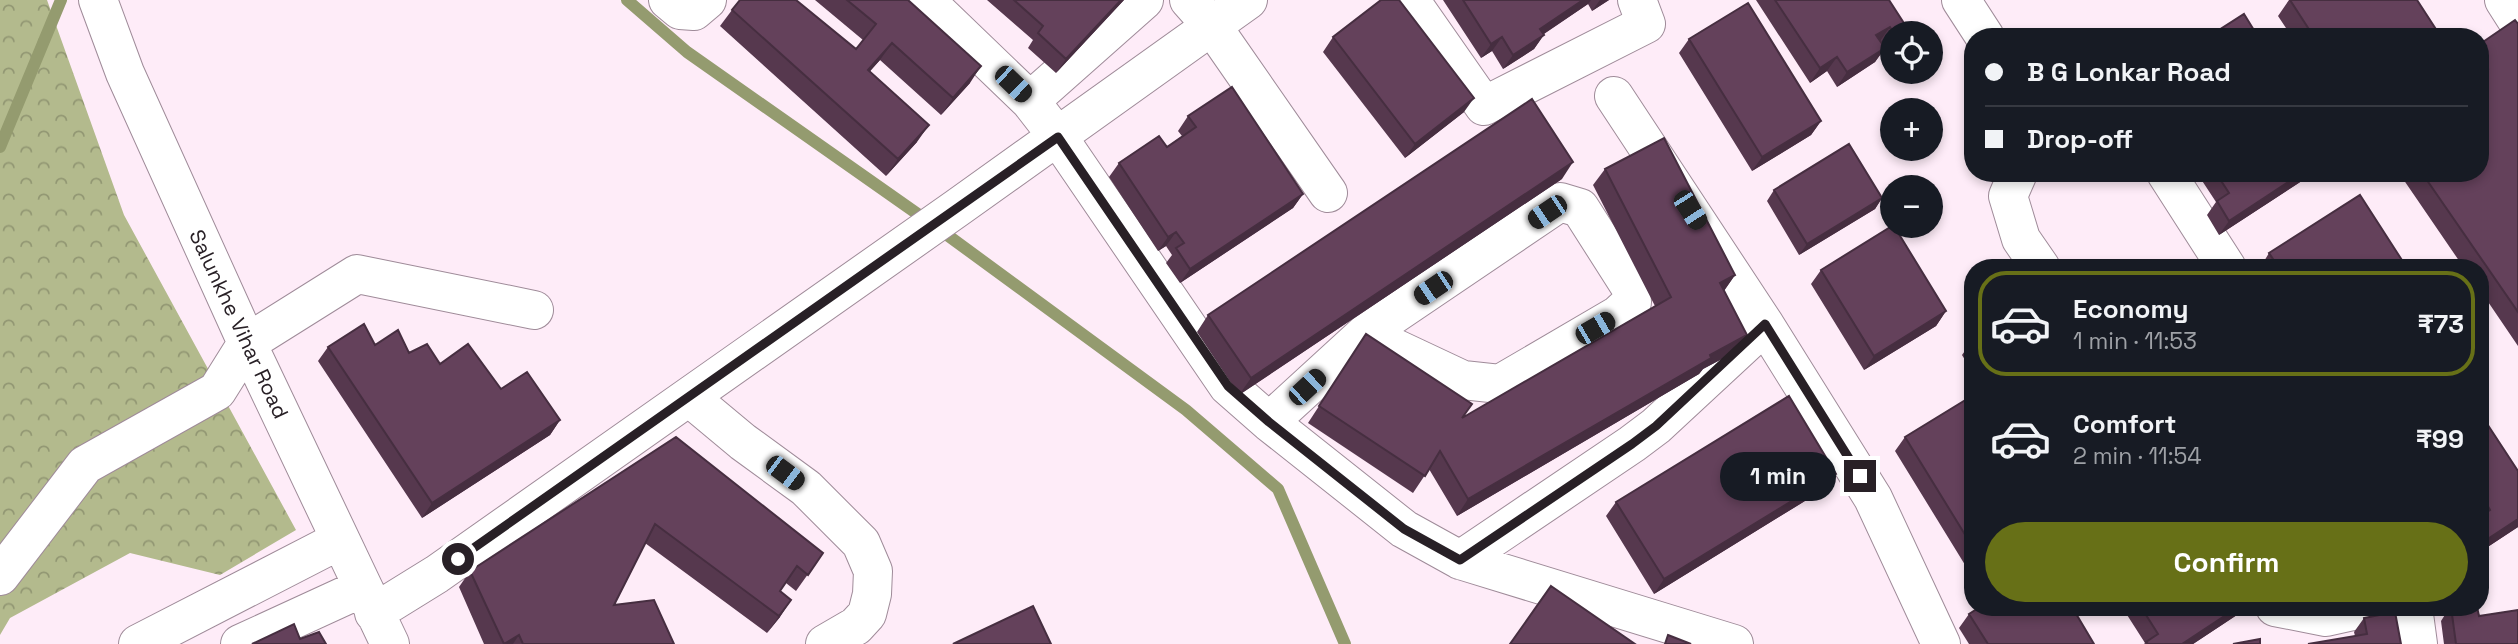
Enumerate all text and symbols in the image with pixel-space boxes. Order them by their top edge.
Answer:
map controls [1880,21,1943,238]
button: locate [1880,21,1943,84]
text: B G Lonkar Road [2027,55,2231,89]
car [991,62,1036,106]
button: + [1880,98,1943,161]
text: Drop-off [2027,122,2133,156]
button: − [1880,175,1943,238]
car [1670,187,1711,233]
car [1524,192,1571,232]
street label: Salunkhe Vihar Road [183,225,295,423]
car [1410,268,1457,308]
icon: car [1989,292,2052,355]
text: Economy [2073,292,2189,326]
text: ₹73 [2418,307,2464,341]
car [1572,308,1619,348]
text: 1 min · 11:53 [2073,326,2197,356]
car [1285,365,1330,409]
icon: car [1989,407,2052,470]
text: Comfort [2073,407,2176,441]
text: ₹99 [2416,422,2464,456]
text: 2 min · 11:54 [2073,441,2202,471]
car [762,452,809,494]
callout: 1 min [1720,452,1836,500]
route end [1844,460,1876,492]
text: 1 min [1750,461,1806,491]
button: Confirm [1985,522,2468,602]
route start [442,543,474,575]

